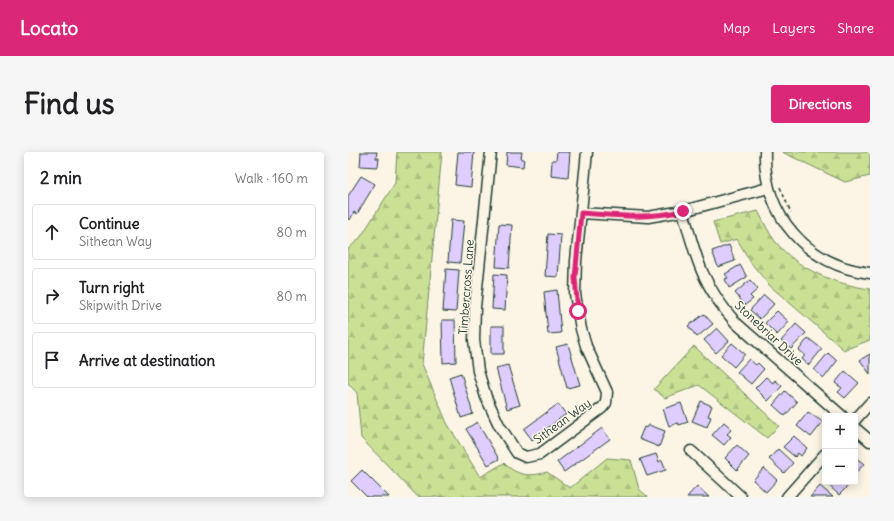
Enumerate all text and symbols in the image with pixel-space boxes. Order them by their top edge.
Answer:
text: Locato [20,16,78,40]
text: Map [723,19,750,37]
text: Layers [772,19,815,37]
text: Share [837,19,874,37]
button: Directions [771,85,870,123]
text: Find us [24,86,115,122]
text: 2 min [40,167,82,189]
text: Walk · 160 m [235,170,308,187]
route end [674,202,692,220]
text: Continue [79,214,140,233]
icon: ahead [41,221,63,243]
text: 80 m [276,224,307,241]
text: Sithean Way [79,233,152,250]
street label: Timbercross Lane [455,239,477,335]
text: Turn right [79,278,144,297]
icon: right [41,285,63,307]
text: 80 m [276,288,307,305]
text: Skipwith Drive [79,297,162,314]
street label: Stonebriar Drive [732,298,806,368]
route start [569,302,587,320]
icon: arrive [41,349,63,371]
text: Arrive at destination [79,351,215,370]
street label: Sithean Way [530,395,594,447]
map controls [822,413,858,485]
button: + [822,413,858,449]
button: − [822,449,858,485]

